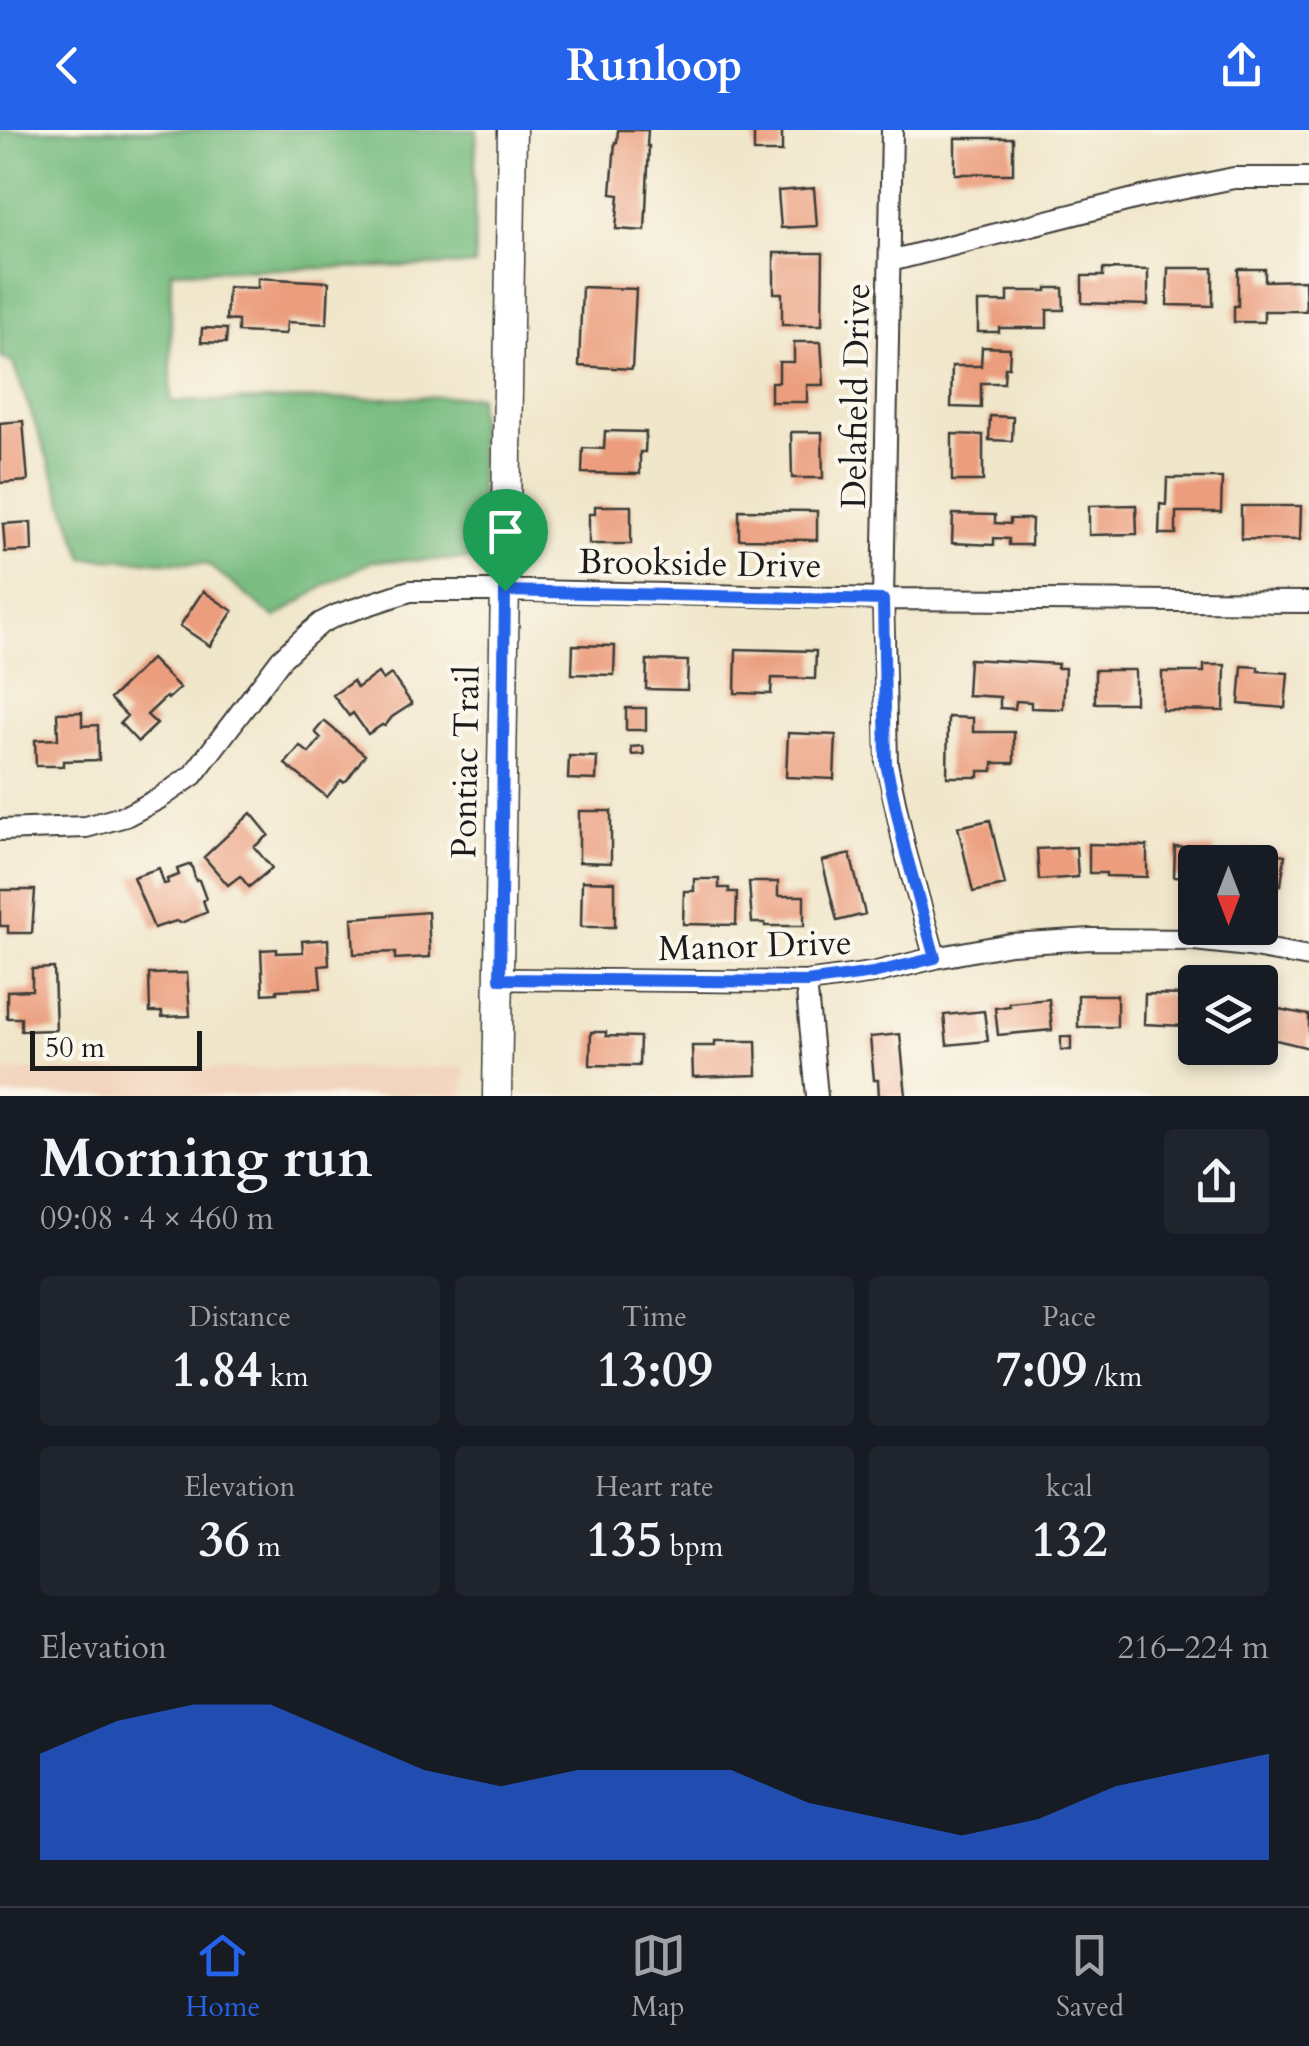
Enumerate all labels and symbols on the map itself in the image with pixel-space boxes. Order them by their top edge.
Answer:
street label: Delafield Drive [830,283,882,509]
pin [463,489,548,592]
street label: Brookside Drive [578,538,822,590]
street label: Pontiac Trail [440,665,492,859]
north arrow [1178,845,1278,945]
street label: Manor Drive [657,919,853,973]
scale bar [30,1026,202,1070]

